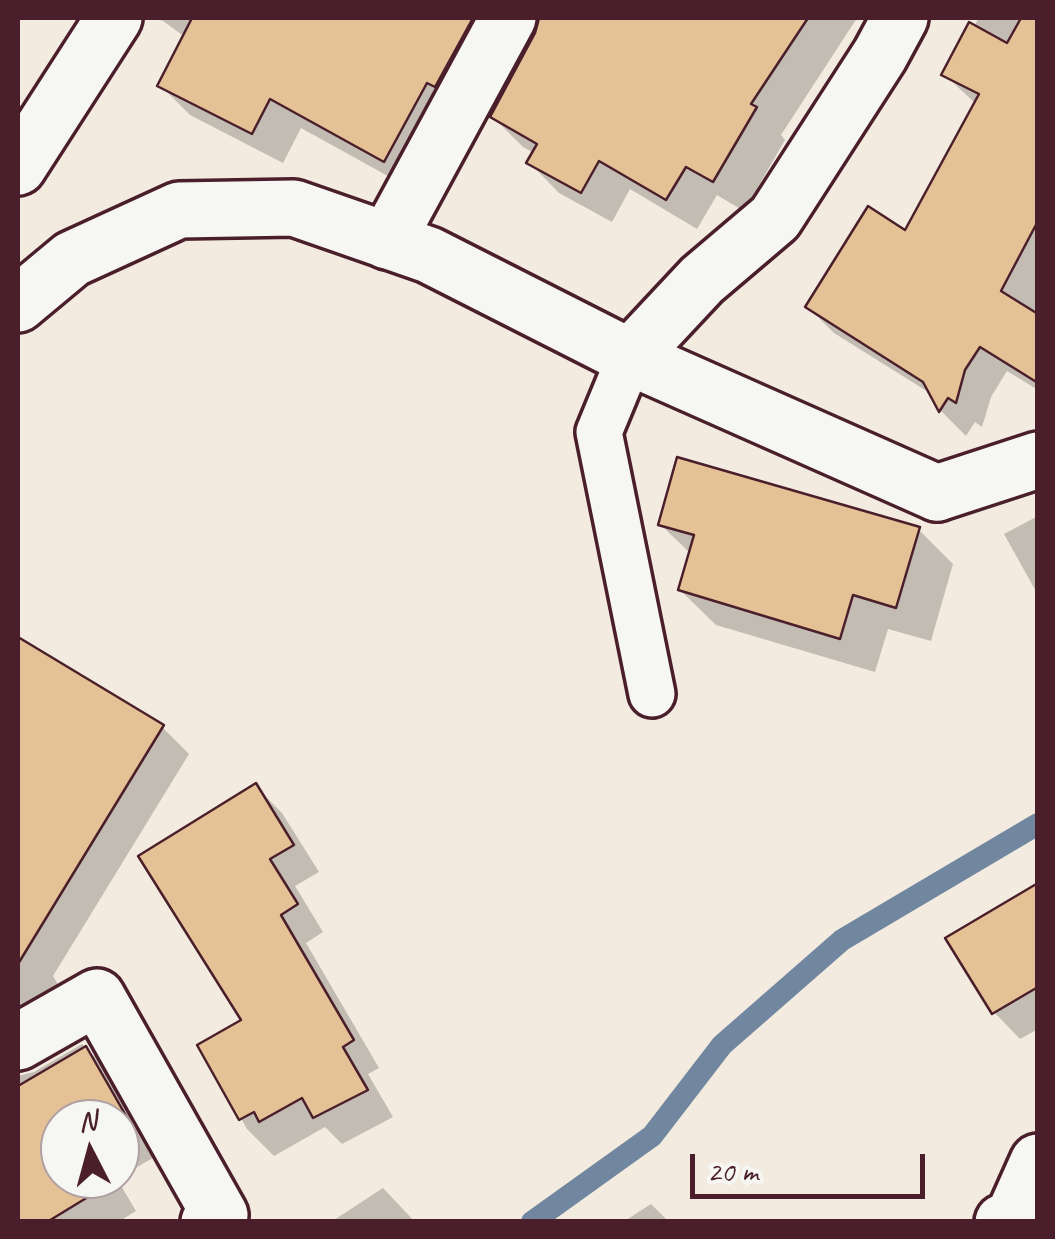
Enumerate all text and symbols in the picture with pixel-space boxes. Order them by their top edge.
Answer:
north arrow [40,1099,140,1199]
text: N [77,1102,97,1139]
scale bar [695,1134,930,1196]
text: 20 m [707,1152,758,1190]

